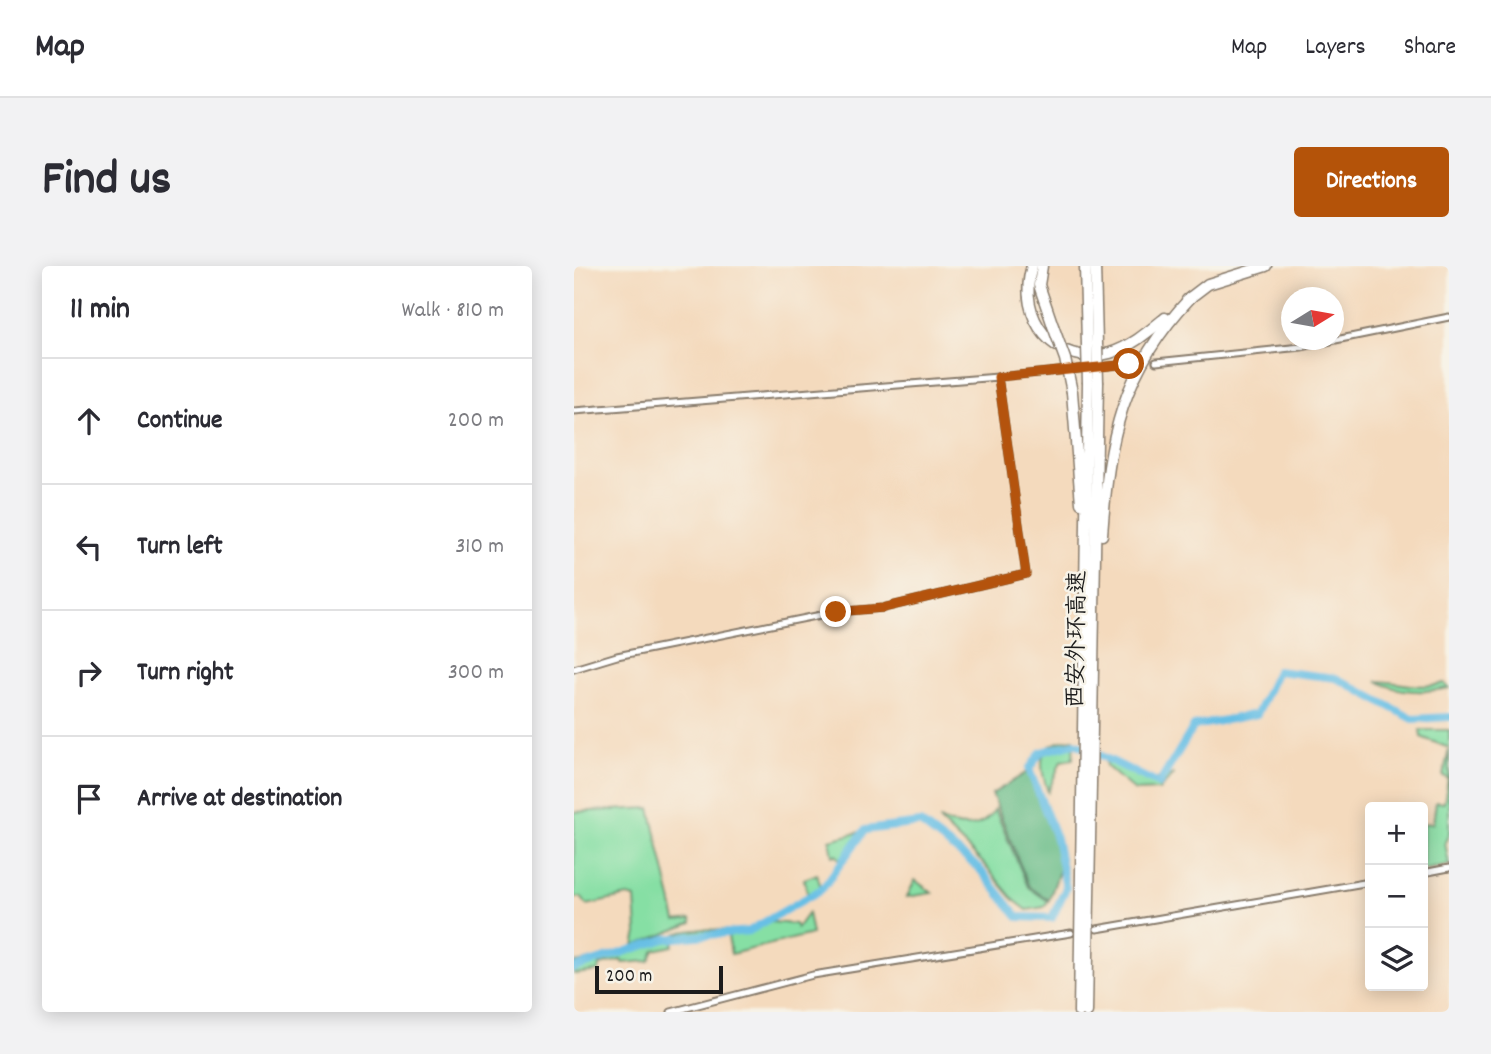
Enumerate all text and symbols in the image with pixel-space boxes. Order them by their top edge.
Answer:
text: Map [35,25,85,72]
text: Map [1231,31,1267,65]
text: Layers [1305,31,1366,65]
text: Share [1404,31,1456,65]
text: Find us [42,147,171,217]
button: Directions [1294,147,1449,217]
north arrow [1281,287,1344,350]
text: 11 min [70,290,130,333]
text: Walk · 810 m [401,295,504,328]
route start [1113,348,1144,379]
icon: ahead [70,402,108,440]
text: Continue [137,403,222,440]
text: 200 m [448,405,504,438]
icon: left [70,528,108,566]
text: Turn left [137,529,223,566]
text: 310 m [455,531,504,564]
street label: 西安外环高速 [1061,570,1096,708]
route end [820,596,851,627]
icon: right [70,654,108,692]
text: Turn right [137,655,234,692]
text: 300 m [448,657,504,690]
icon: arrive [70,780,108,818]
text: Arrive at destination [137,781,342,818]
map controls [1365,802,1428,991]
button: + [1365,802,1428,865]
button: − [1365,865,1428,928]
button: layers [1365,928,1428,991]
scale bar [595,963,723,995]
text: 200 m [606,964,652,991]

